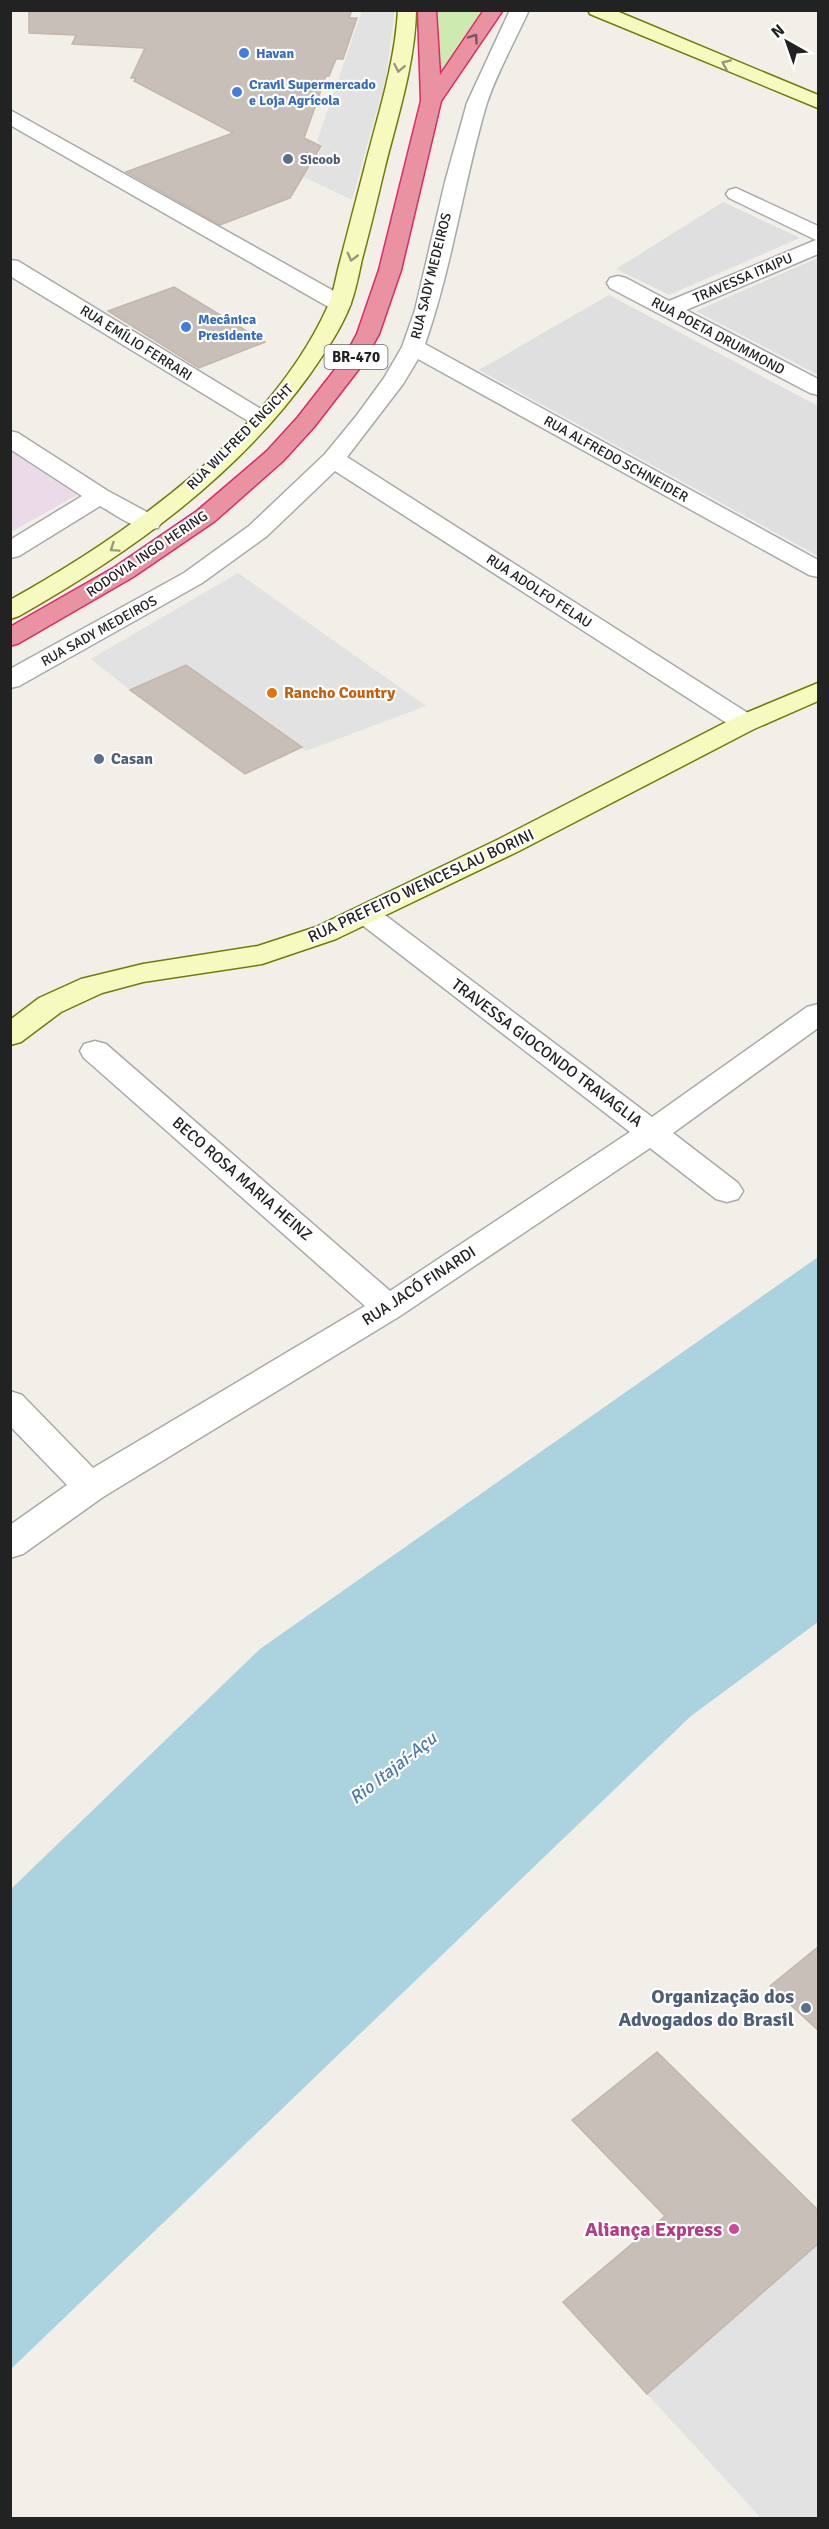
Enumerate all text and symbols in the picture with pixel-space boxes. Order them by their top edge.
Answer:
north arrow [757,12,817,72]
text: N [767,20,789,43]
one-way arrow [467,34,478,45]
place label: Havan [256,45,294,62]
marker: Havan [237,46,251,60]
one-way arrow [721,59,732,71]
one-way arrow [393,63,406,73]
place label: Cravil Supermercado e Loja Agrícola [249,76,376,109]
marker: Cravil Supermercado e Loja Agrícola [230,85,244,99]
place label: Sicoob [300,151,341,168]
marker: Sicoob [281,152,295,166]
street label: RUA SADY MEDEIROS [407,211,455,341]
street label: TRAVESSA ITAIPU [691,249,795,307]
one-way arrow [347,252,359,262]
street label: RUA POETA DRUMMOND [648,294,788,378]
street label: RUA EMÍLIO FERRARI [77,302,195,384]
place label: Mecânica Presidente [198,311,263,344]
marker: Mecânica Presidente [179,320,193,334]
road number: BR-470 [324,345,388,369]
street label: RUA WILFRED ENGICHT [183,380,297,494]
street label: RUA ALFREDO SCHNEIDER [541,412,691,506]
street label: RODOVIA INGO HERING [83,507,211,601]
one-way arrow [110,541,121,552]
street label: RUA ADOLFO FELAU [483,550,595,632]
street label: RUA SADY MEDEIROS [38,592,160,670]
place label: Rancho Country [284,683,395,703]
marker: Rancho Country [265,686,279,700]
place label: Casan [111,749,153,769]
marker: Casan [92,752,106,766]
street label: RUA PREFEITO WENCESLAU BORINI [305,825,537,947]
street label: TRAVESSA GIOCONDO TRAVAGLIA [448,975,647,1132]
street label: BECO ROSA MARIA HEINZ [168,1113,316,1245]
street label: RUA JACÓ FINARDI [358,1242,480,1330]
water label: Rio Itajaí-Açu [345,1727,442,1809]
place label: Organização dos Advogados do Brasil [619,1984,794,2032]
marker: Organização dos Advogados do Brasil [799,2001,813,2015]
place label: Aliança Express [585,2217,722,2242]
marker: Aliança Express [727,2222,741,2236]

